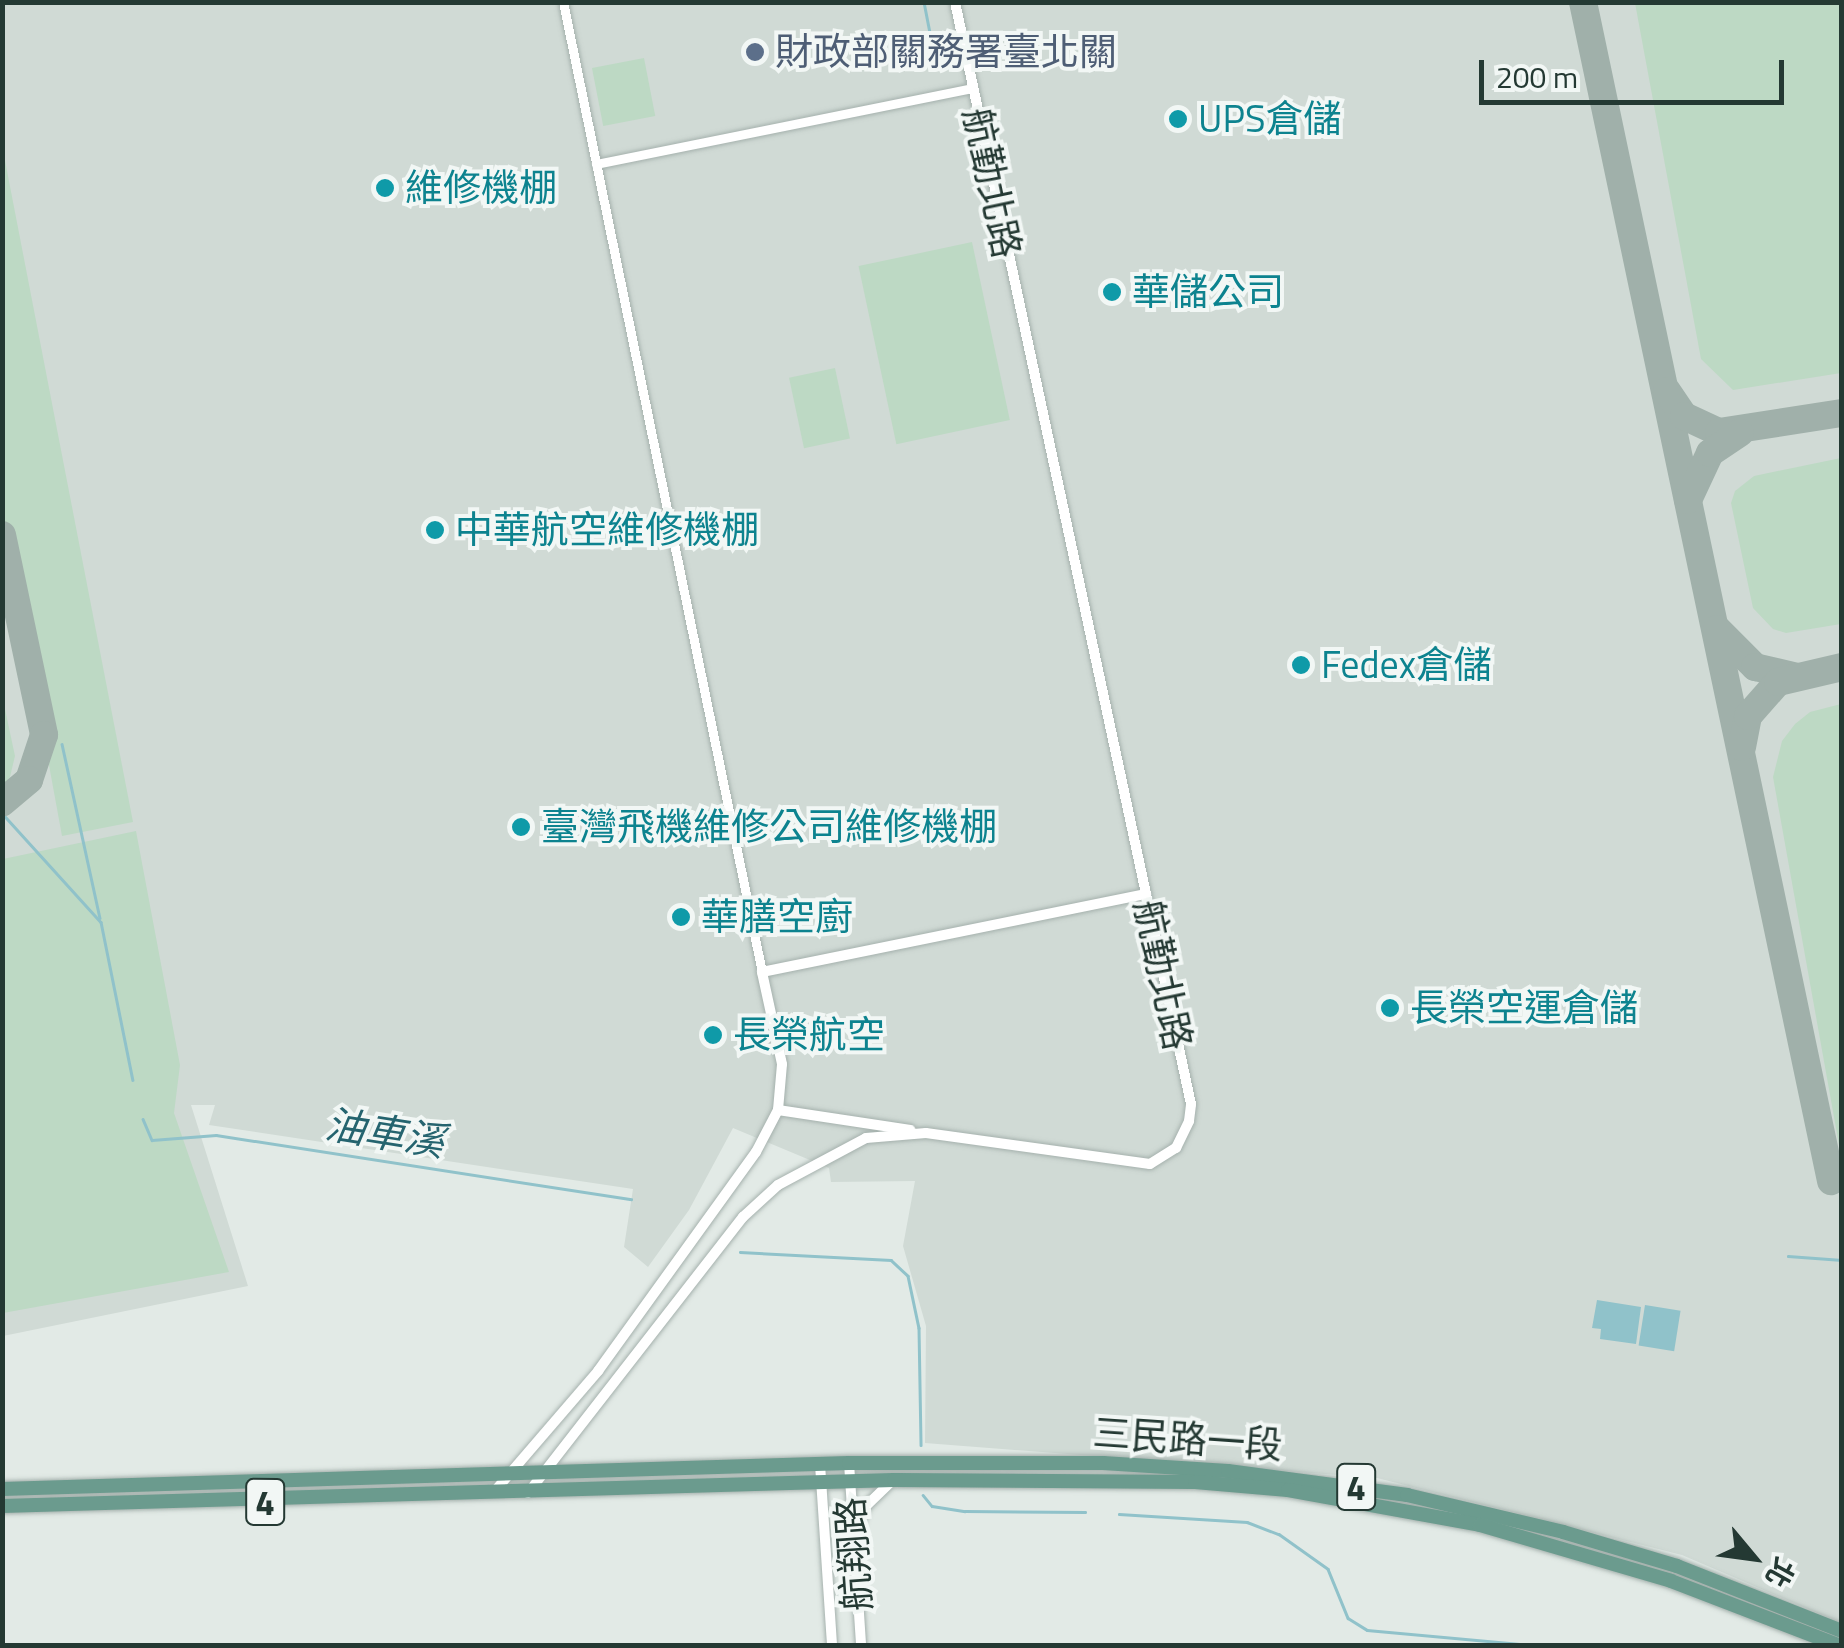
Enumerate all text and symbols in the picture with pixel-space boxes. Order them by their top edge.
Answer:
place label: 財政部關務署臺北關 [775,29,1117,75]
scale bar [1484,40,1789,102]
marker: 財政部關務署臺北關 [744,41,766,63]
text: 200 m [1496,54,1578,100]
place label: UPS倉儲 [1198,96,1342,142]
street label: 航勤北路 [954,104,1030,262]
marker: UPS倉儲 [1167,108,1189,130]
place label: 維修機棚 [405,165,557,211]
marker: 維修機棚 [374,177,396,199]
place label: 華儲公司 [1132,269,1284,315]
marker: 華儲公司 [1101,281,1123,303]
place label: 中華航空維修機棚 [455,507,759,553]
marker: 中華航空維修機棚 [424,519,446,541]
place label: Fedex倉儲 [1321,642,1492,688]
marker: Fedex倉儲 [1290,654,1312,676]
place label: 臺灣飛機維修公司維修機棚 [541,804,997,850]
marker: 臺灣飛機維修公司維修機棚 [510,816,532,838]
place label: 華膳空廚 [701,894,853,940]
street label: 航勤北路 [1125,896,1201,1054]
marker: 華膳空廚 [670,906,692,928]
place label: 長榮空運倉儲 [1410,985,1638,1031]
marker: 長榮空運倉儲 [1379,997,1401,1019]
place label: 長榮航空 [733,1012,885,1058]
marker: 長榮航空 [702,1024,724,1046]
water label: 油車溪 [322,1100,448,1166]
street label: 三民路一段 [1092,1410,1284,1468]
road number: 4 [1336,1457,1376,1517]
road number: 4 [245,1472,285,1532]
street label: 航翔路 [827,1496,881,1612]
north arrow [1704,1508,1804,1608]
text: 北 [1755,1550,1806,1595]

